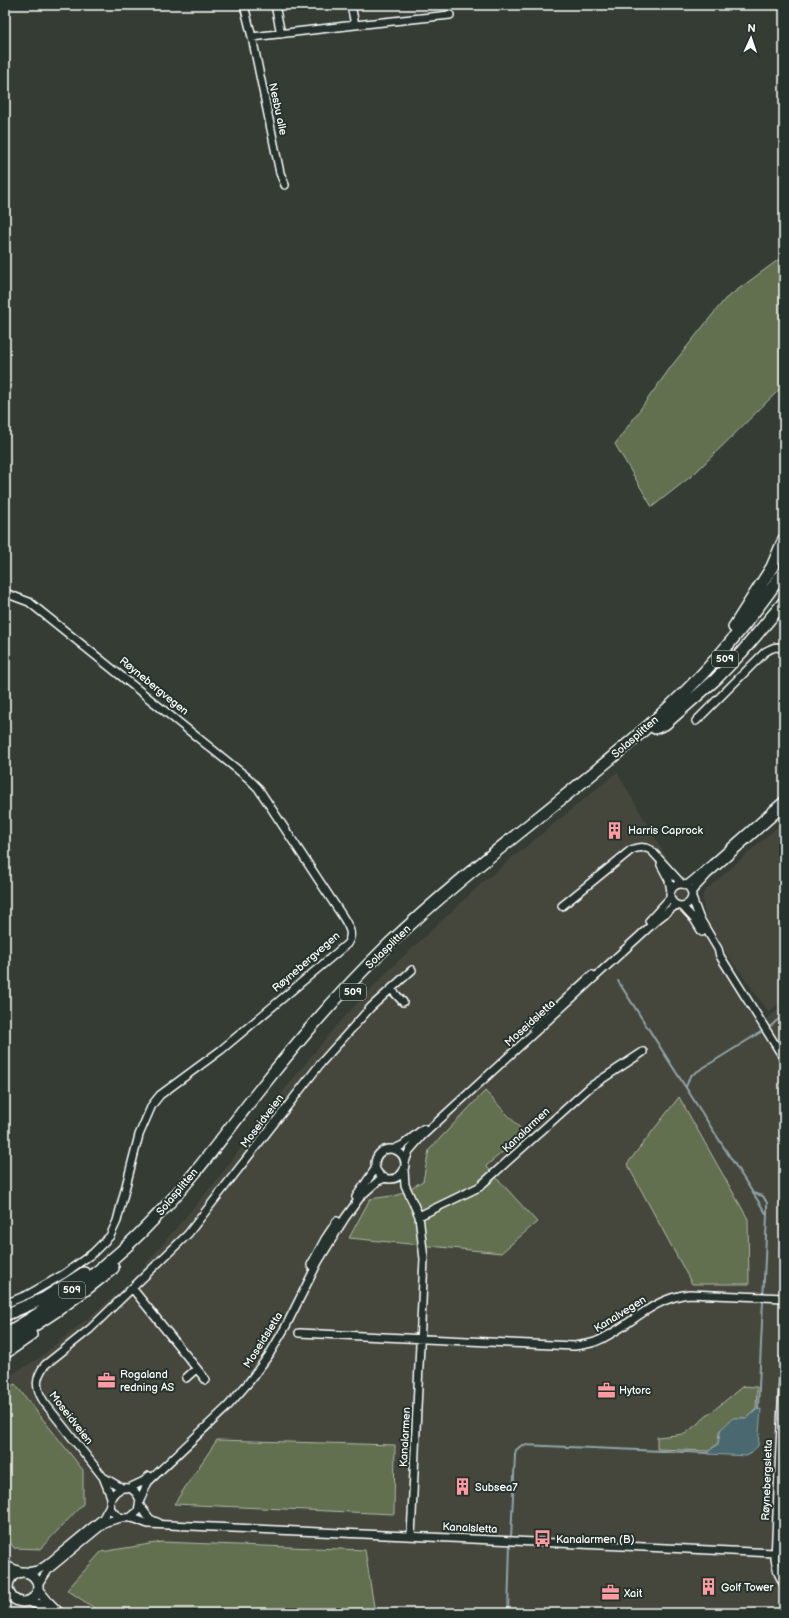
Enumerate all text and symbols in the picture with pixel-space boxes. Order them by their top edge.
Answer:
north arrow [731,18,771,58]
text: N [747,22,756,35]
street label: Nesbu alle [266,82,290,137]
road number: 509 [712,651,738,667]
street label: Røynebergvegen [117,654,191,718]
street label: Solasplitten [609,713,661,761]
building icon: Harris Caprock [605,820,625,840]
place label: Harris Caprock [628,824,703,837]
street label: Solasplitten [363,922,413,972]
street label: Røynebergvegen [270,929,342,995]
road number: 509 [340,984,366,1000]
street label: Moseidsletta [502,997,558,1049]
street label: Moseidveien [238,1092,286,1150]
street label: Kanalarmen [500,1105,552,1155]
street label: Solasplitten [154,1166,200,1218]
road number: 509 [59,1282,85,1298]
street label: Kanalvegen [592,1293,648,1335]
street label: Moseidsletta [241,1310,285,1370]
place label: Rogaland redning AS [120,1368,175,1394]
office icon: Rogaland redning AS [97,1370,117,1390]
office icon: Hytorc [596,1380,616,1400]
place label: Hytorc [619,1384,651,1397]
street label: Moseidveien [46,1389,96,1447]
street label: Kanalarmen [397,1407,413,1467]
street label: Røynebergsletta [759,1439,775,1521]
building icon: Subsea7 [452,1477,472,1497]
place label: Subsea7 [475,1481,518,1494]
street label: Kanalsletta [442,1520,498,1536]
bus stop icon: Kanalarmen (B) [533,1529,553,1549]
place label: Kanalarmen (B) [556,1533,635,1546]
building icon: Golf Tower [698,1577,718,1597]
place label: Golf Tower [721,1581,774,1594]
office icon: Xait [601,1583,621,1603]
place label: Xait [623,1587,643,1600]

